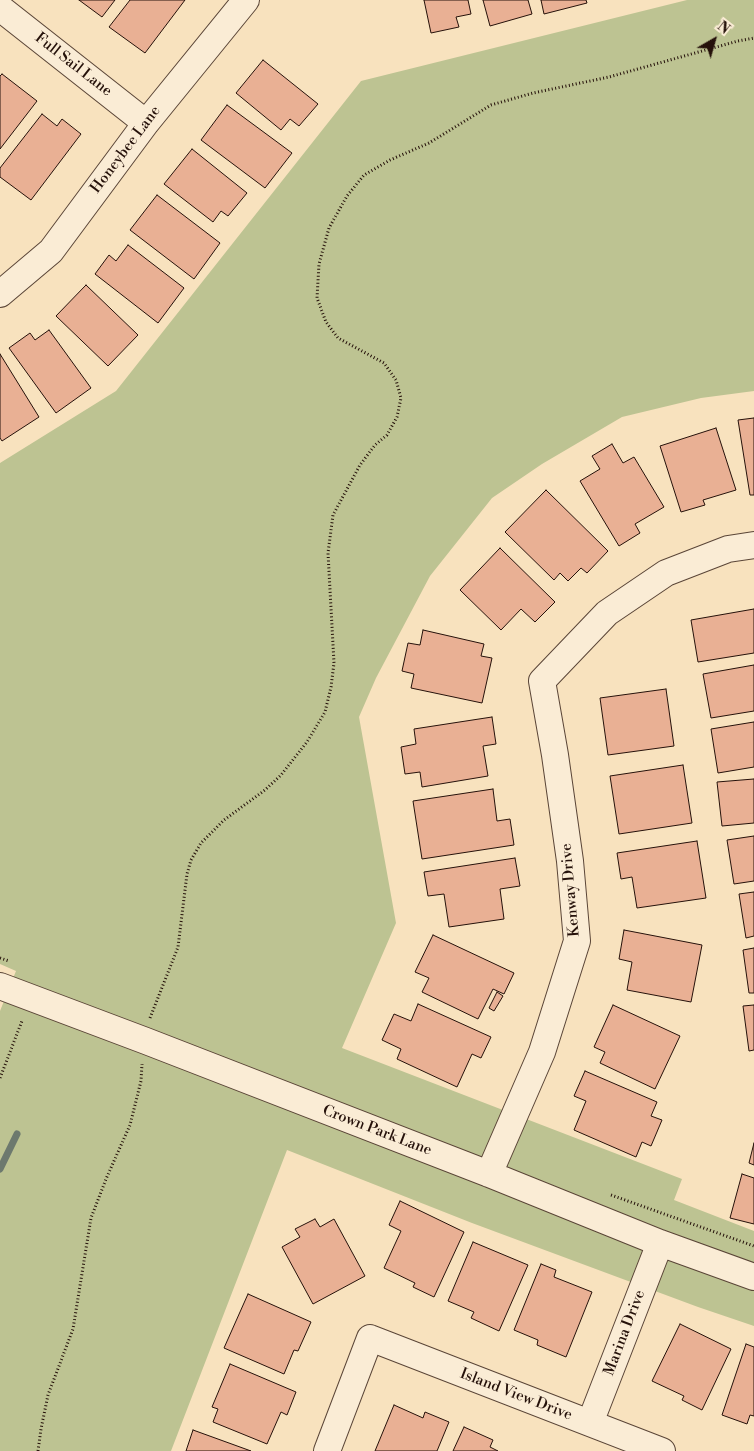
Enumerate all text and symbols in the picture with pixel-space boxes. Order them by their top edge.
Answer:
north arrow [689,15,739,65]
text: N [713,18,733,39]
street label: Full Sail Lane [31,29,115,101]
street label: Honeybee Lane [87,103,165,197]
street label: Kenway Drive [558,842,584,938]
street label: Crown Park Lane [320,1102,434,1160]
street label: Marina Drive [600,1288,650,1378]
street label: Island View Drive [457,1365,575,1425]

